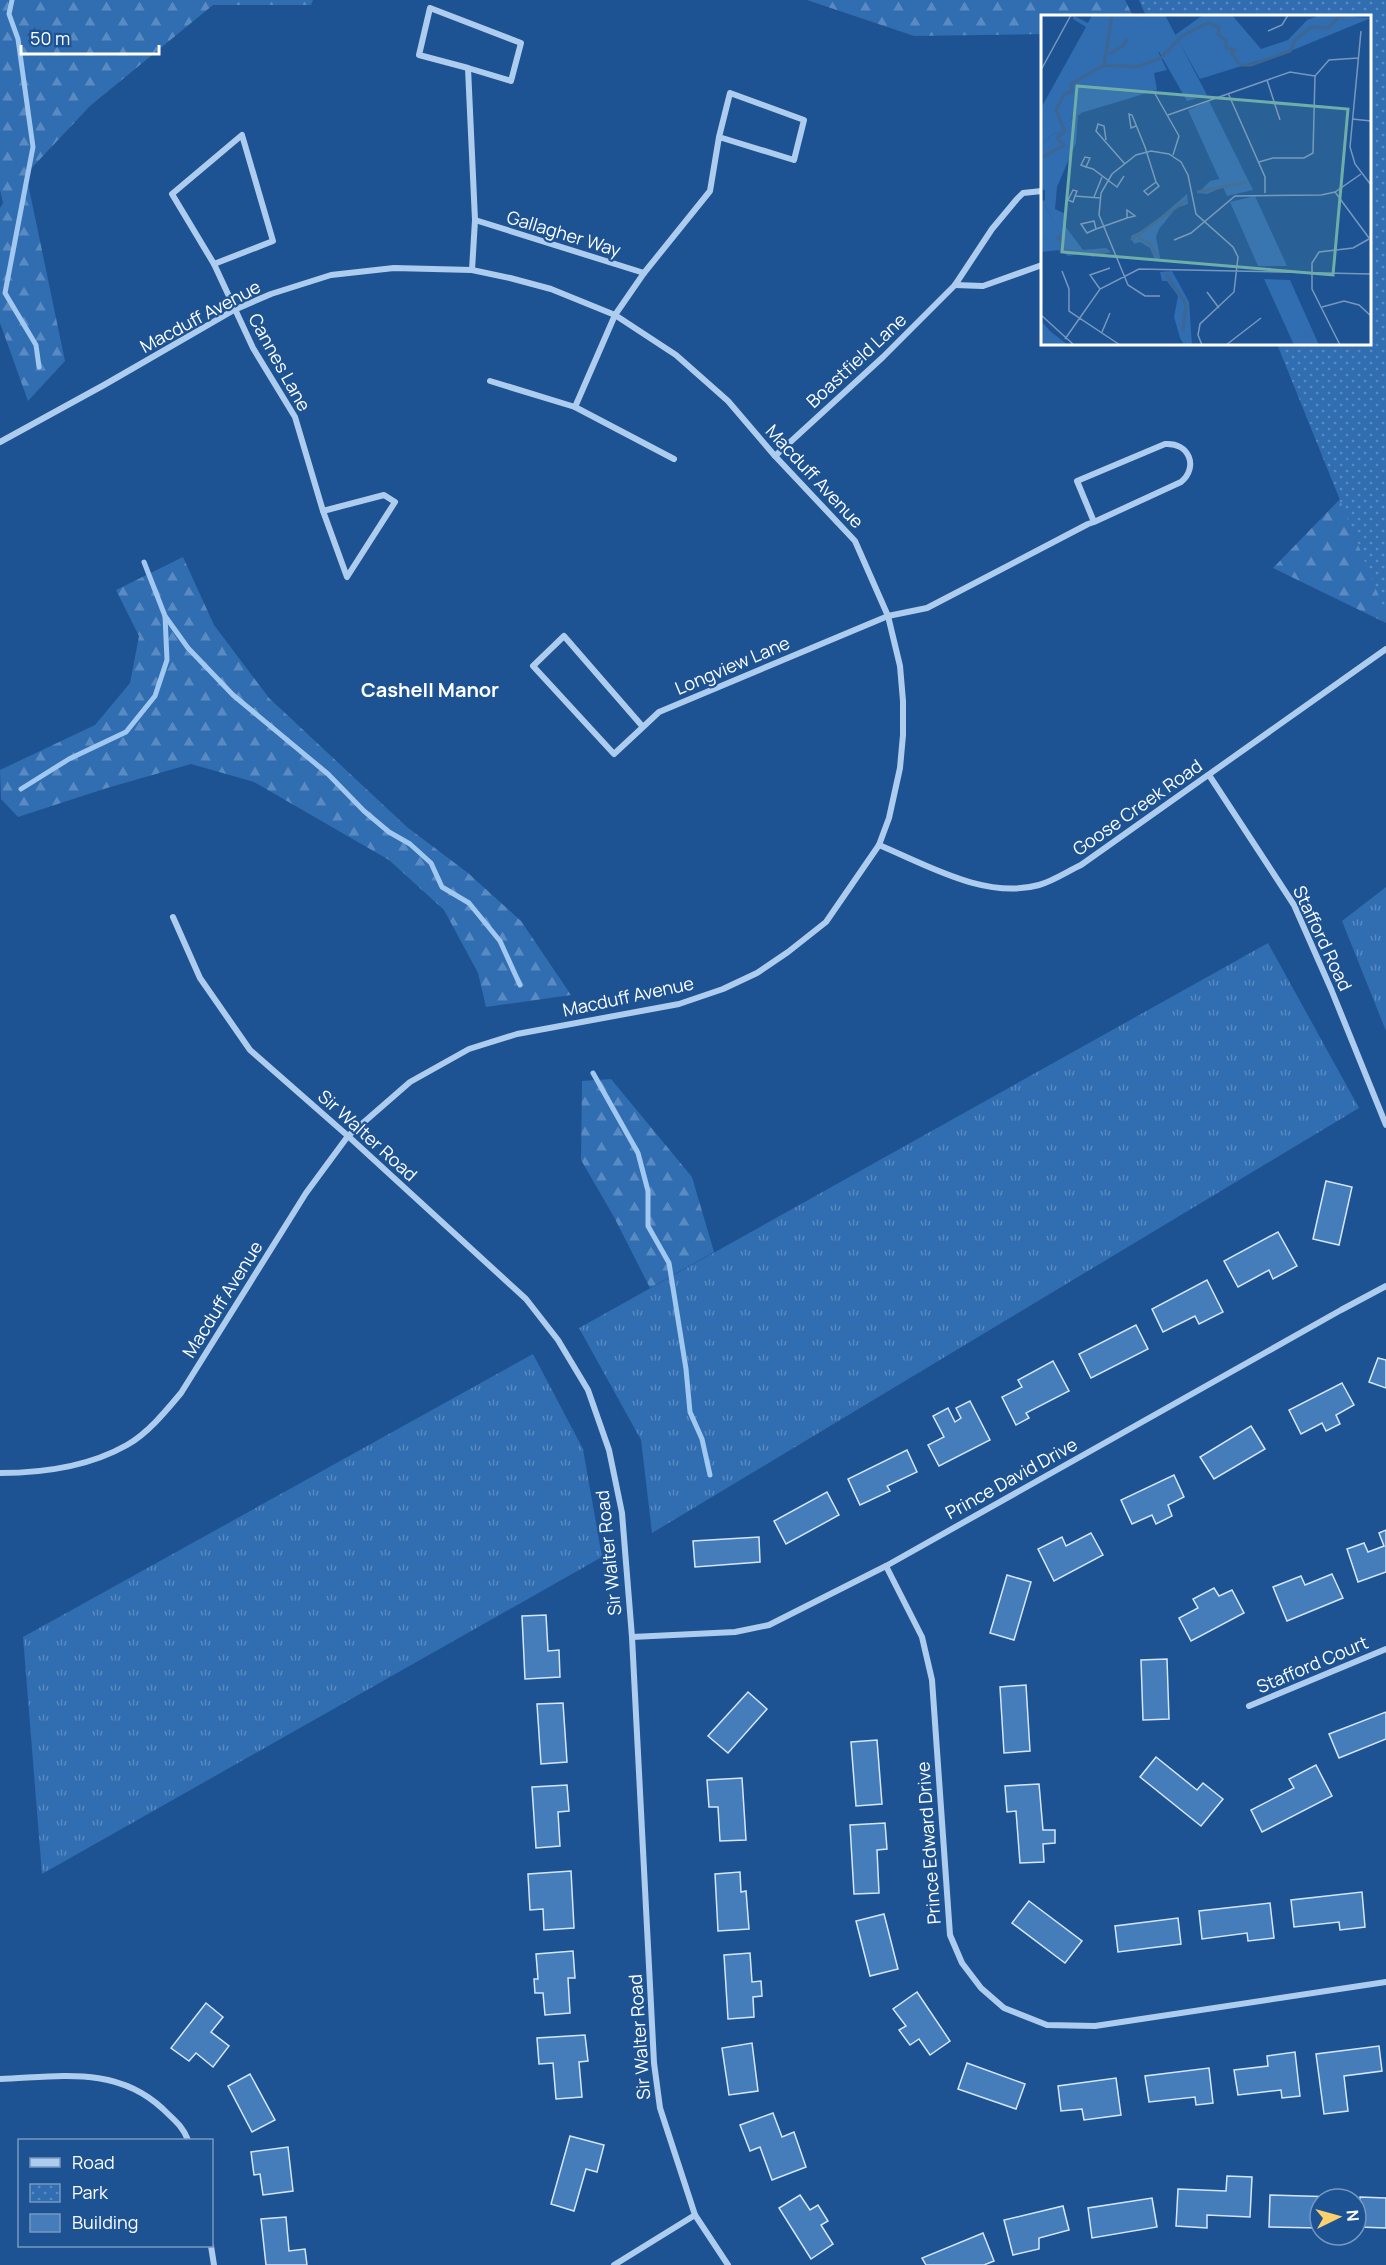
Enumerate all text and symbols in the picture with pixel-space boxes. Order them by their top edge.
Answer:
inset map [1041,15,1371,345]
scale bar [21,18,159,56]
text: 50 m [30,26,70,50]
street label: Gallagher Way [504,204,624,262]
street label: Macduff Avenue [136,274,264,358]
street label: Boastfield Lane [801,307,911,413]
street label: Cannes Lane [243,309,317,415]
street label: Macduff Avenue [761,419,869,533]
street label: Longview Lane [671,630,793,700]
district label: Cashell Manor [361,676,499,703]
street label: Goose Creek Road [1067,753,1207,861]
street label: Stafford Road [1288,881,1358,995]
street label: Macduff Avenue [560,970,696,1022]
street label: Sir Walter Road [313,1084,423,1186]
street label: Macduff Avenue [176,1236,268,1362]
street label: Prince David Drive [941,1432,1081,1524]
street label: Sir Walter Road [589,1489,627,1617]
street label: Stafford Court [1253,1630,1371,1698]
street label: Prince Edward Drive [910,1761,946,1925]
street label: Sir Walter Road [623,1973,655,2101]
legend [18,2139,213,2247]
text: Road [72,2150,115,2174]
text: Park [72,2180,109,2204]
north arrow [1308,2187,1368,2247]
text: N [1341,2209,1364,2222]
text: Building [72,2210,138,2234]

